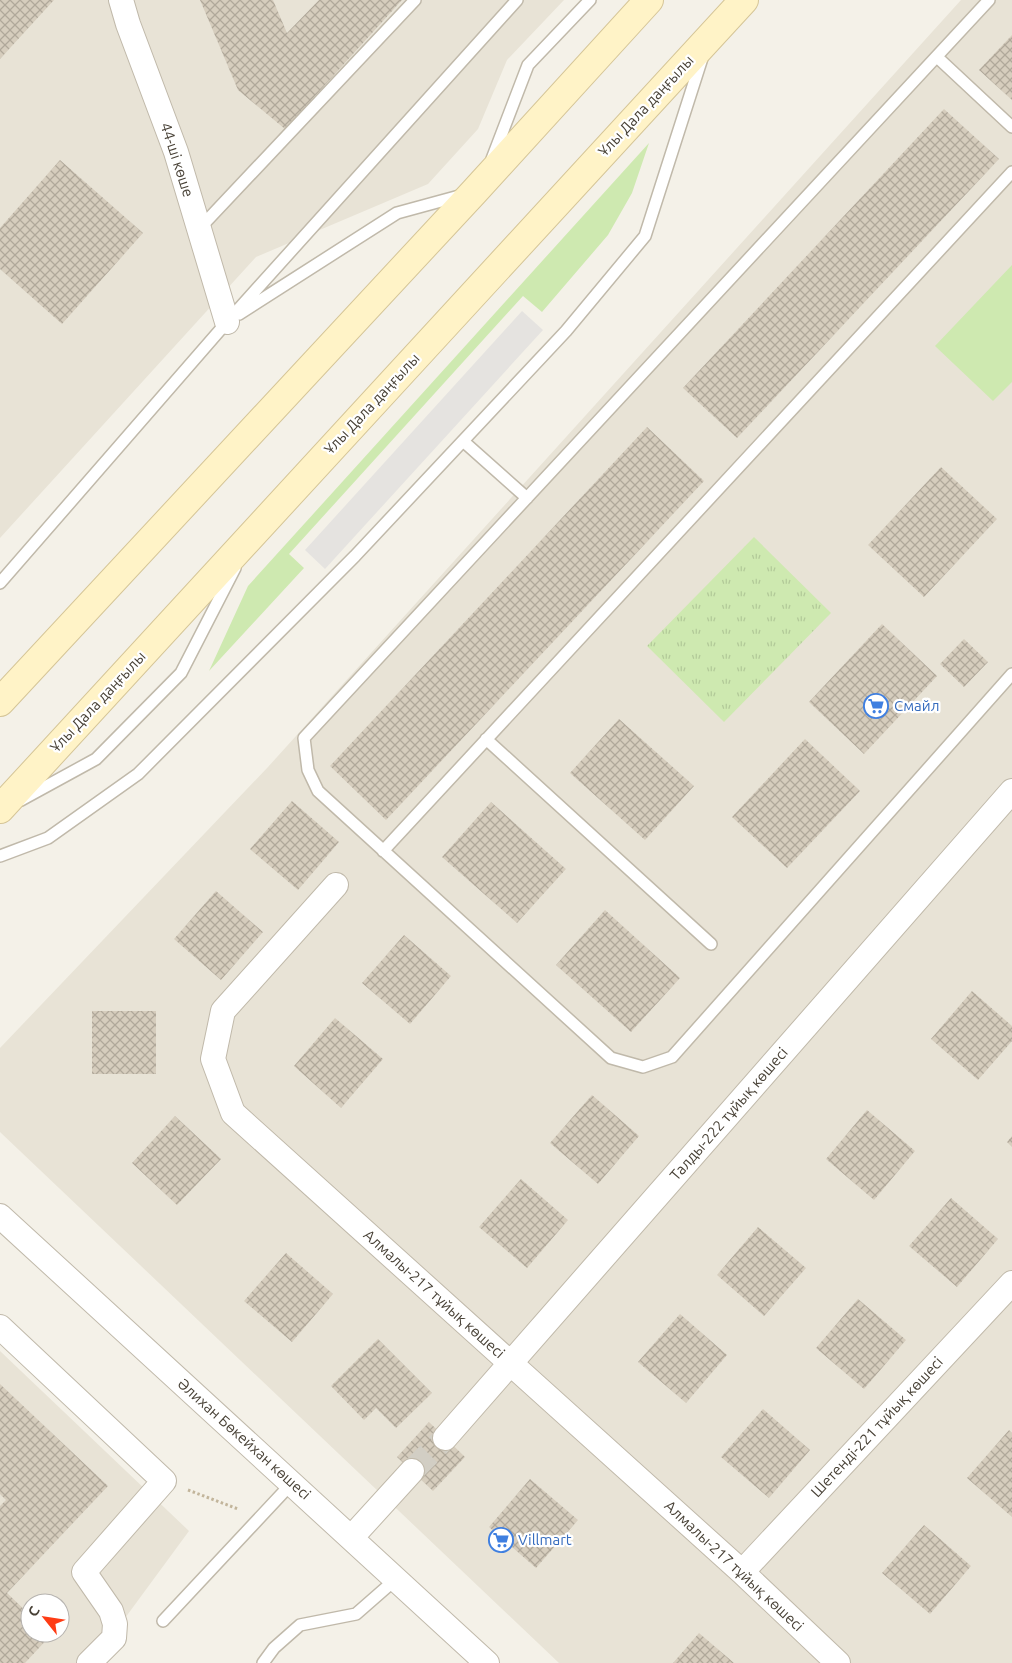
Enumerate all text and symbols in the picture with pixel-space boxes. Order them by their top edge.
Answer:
street label: Ұлы Дала даңғылы [594,52,697,160]
street label: 44-ші көше [157,121,197,199]
street label: Ұлы Дала даңғылы [320,350,423,458]
street label: Ұлы Дала даңғылы [46,648,149,756]
supermarket icon: Смайл [863,693,889,719]
place label: Смайл [894,697,939,714]
street label: Талды-222 тұйық көшесі [666,1044,791,1184]
street label: Алмалы-217 тұйық көшесі [360,1226,508,1361]
street label: Шетенді-221 тұйық көшесі [807,1353,946,1500]
street label: Әлихан Бөкейхан көшесі [174,1374,314,1503]
street label: Алмалы-217 тұйық көшесі [661,1497,807,1634]
supermarket icon: Villmart [488,1527,514,1553]
place label: Villmart [518,1531,572,1548]
north arrow [20,1593,70,1643]
text: С [25,1604,43,1619]

